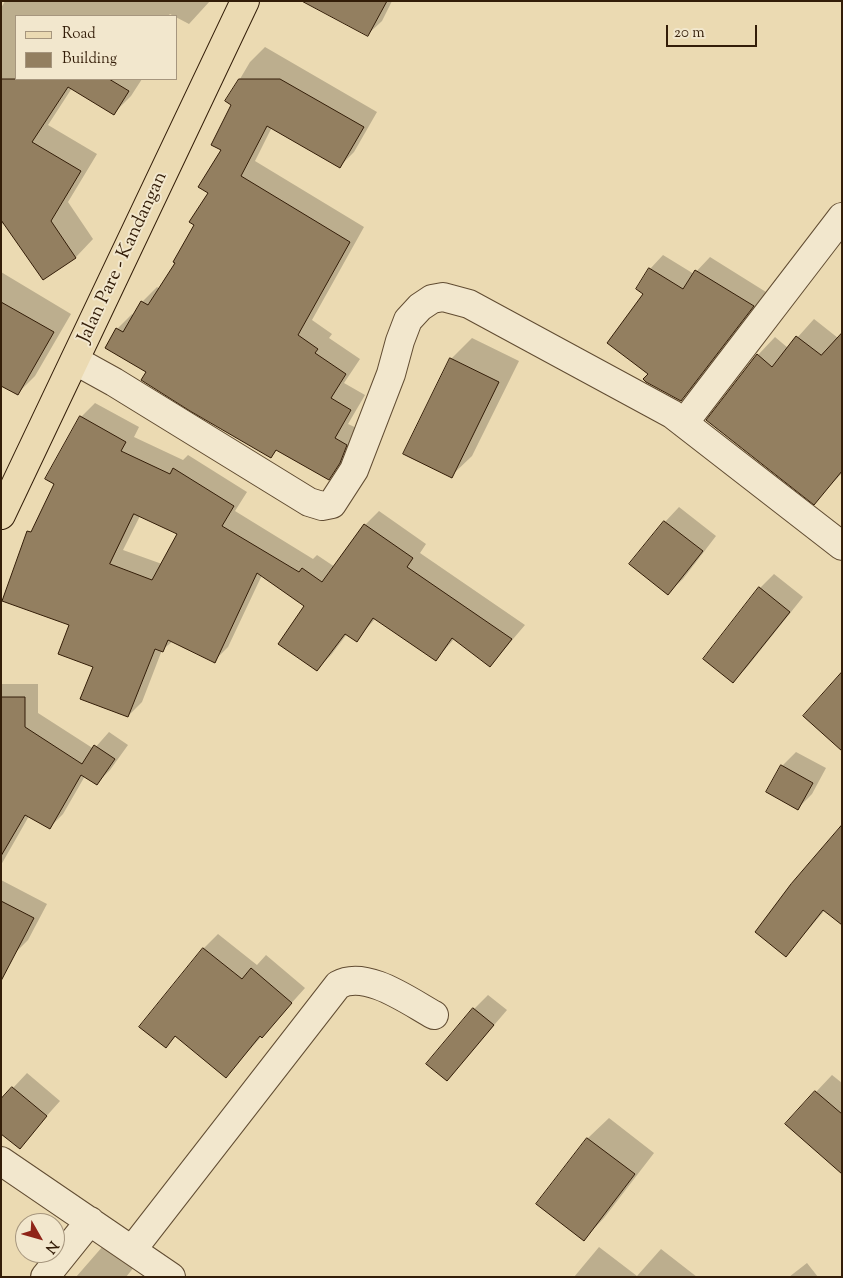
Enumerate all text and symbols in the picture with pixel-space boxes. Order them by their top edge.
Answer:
legend [15,15,178,80]
scale bar [668,15,759,47]
text: 20 m [674,23,705,44]
text: Road [62,24,96,45]
text: Building [62,49,117,70]
street label: Jalan Pare - Kandangan [74,169,174,347]
north arrow [15,1213,65,1263]
text: N [40,1236,62,1257]

